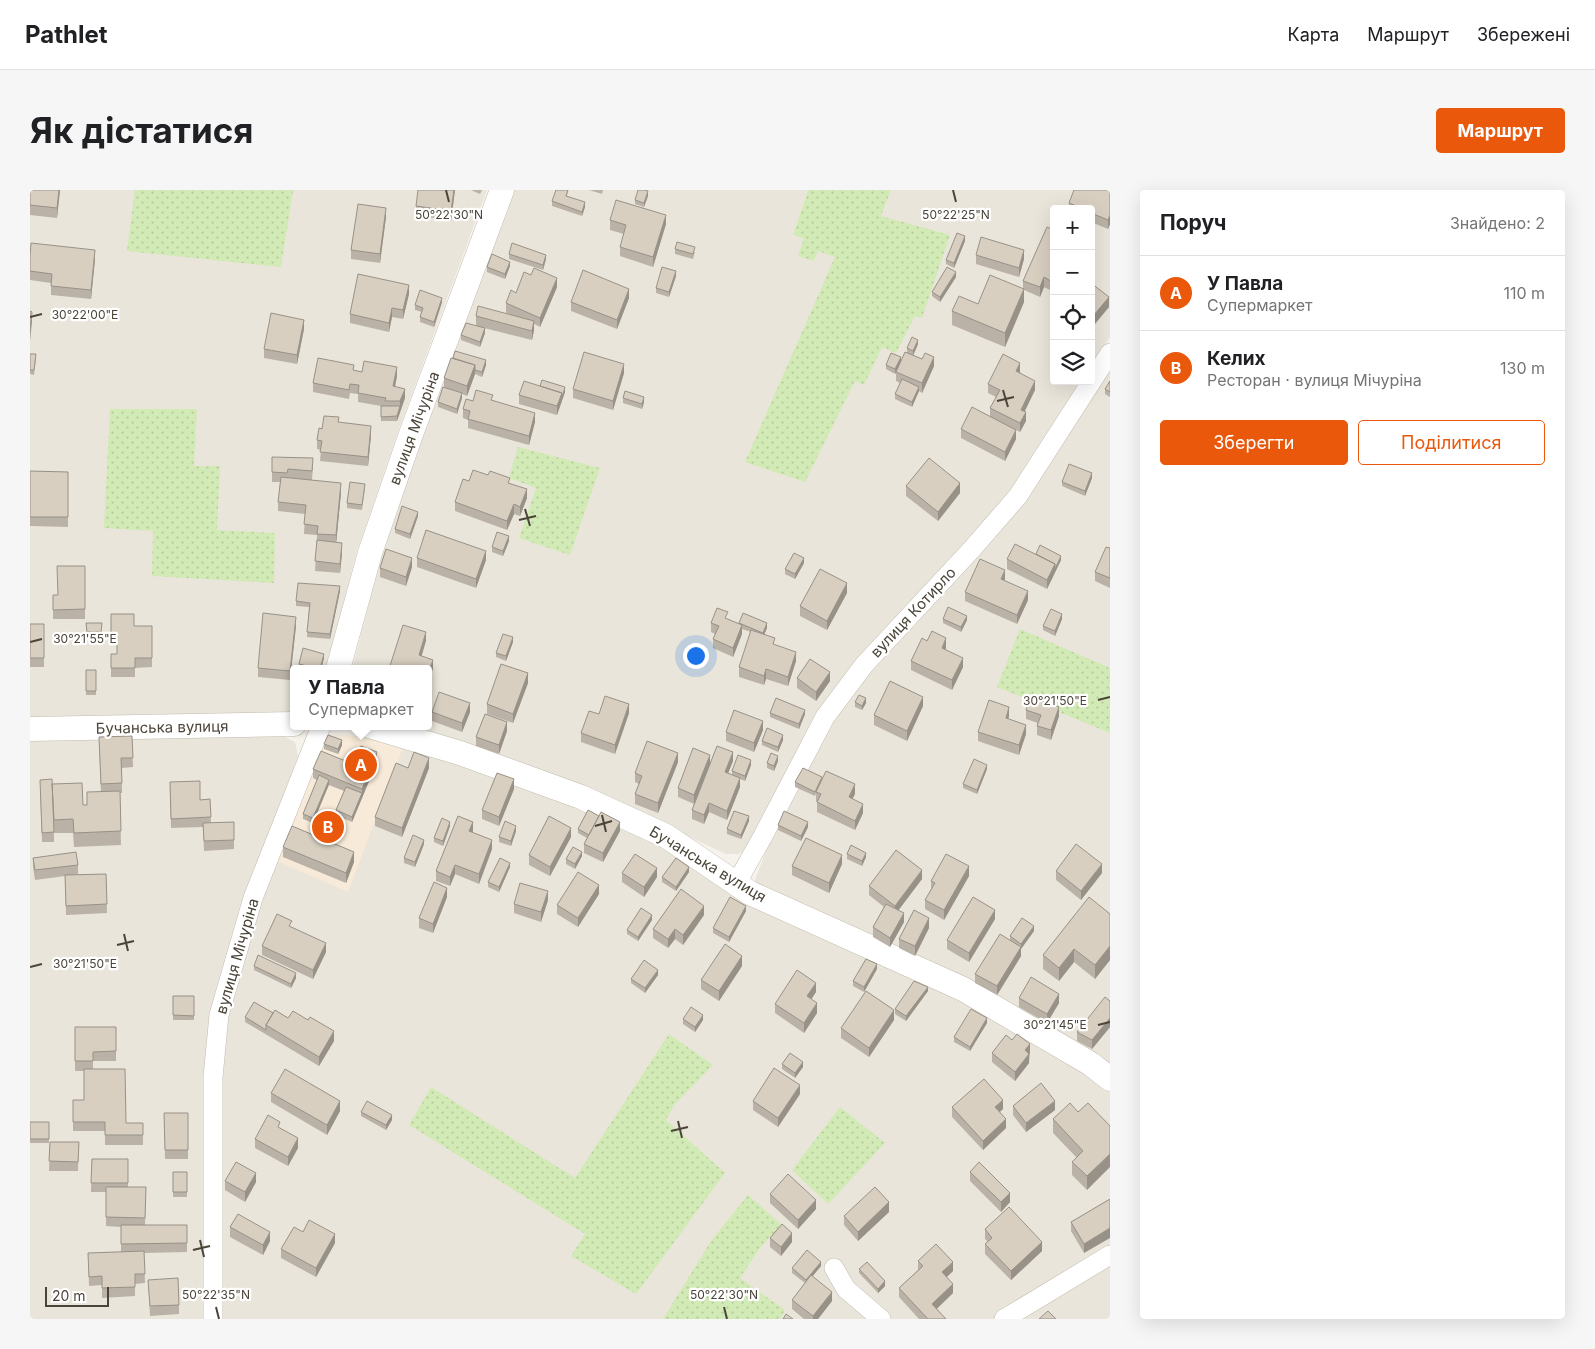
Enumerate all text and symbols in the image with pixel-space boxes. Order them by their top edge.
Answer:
text: Pathlet [25,20,108,49]
text: Карта [1288,24,1339,45]
text: Маршрут [1367,24,1449,45]
text: Збережені [1477,24,1570,45]
button: Маршрут [1436,108,1565,153]
text: Як дістатися [30,109,254,151]
map controls [1050,205,1095,385]
button: + [1050,205,1095,250]
text: 50°22'30"N [415,207,483,222]
text: 50°22'25"N [922,207,990,222]
text: Поруч [1160,210,1227,235]
text: Знайдено: 2 [1450,213,1545,233]
button: − [1050,250,1095,295]
text: У Павла [1207,272,1283,295]
text: A [1170,283,1182,303]
text: 110 m [1503,283,1545,303]
button: locate [1050,295,1095,340]
text: Супермаркет [1207,295,1312,315]
text: 30°22'00"E [52,307,118,322]
button: layers [1050,340,1095,385]
text: Келих [1207,347,1266,370]
text: B [1171,358,1181,378]
text: 130 m [1500,358,1545,378]
street label: вулиця Мічуріна [385,369,443,487]
text: Ресторан · вулиця Мічуріна [1207,370,1422,390]
button: Зберегти [1160,420,1348,465]
button: Поділитися [1358,420,1545,465]
street label: вулиця Котирло [866,563,960,661]
text: 30°21'55"E [53,631,117,646]
your location [683,643,709,669]
popup [290,665,432,730]
text: У Павла [308,676,385,699]
text: 30°21'50"E [1023,693,1087,708]
text: Супермаркет [308,699,414,719]
street label: Бучанська вулиця [95,716,229,738]
pin: A [345,746,377,784]
pin: B [312,808,344,846]
street label: Бучанська вулиця [646,822,770,906]
street label: вулиця Мічуріна [211,896,263,1016]
text: 30°21'50"E [53,956,117,971]
text: 30°21'45"E [1023,1017,1087,1032]
scale bar [45,1284,109,1307]
text: 20 m [52,1287,86,1304]
text: 50°22'35"N [182,1287,250,1302]
text: 50°22'30"N [690,1287,758,1302]

